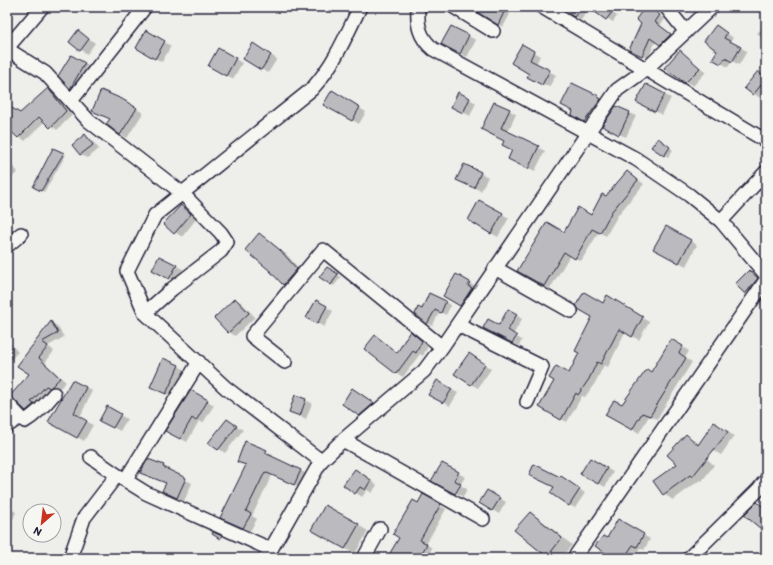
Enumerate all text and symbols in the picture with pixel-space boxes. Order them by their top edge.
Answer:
north arrow [22,503,62,543]
text: N [31,524,44,539]

